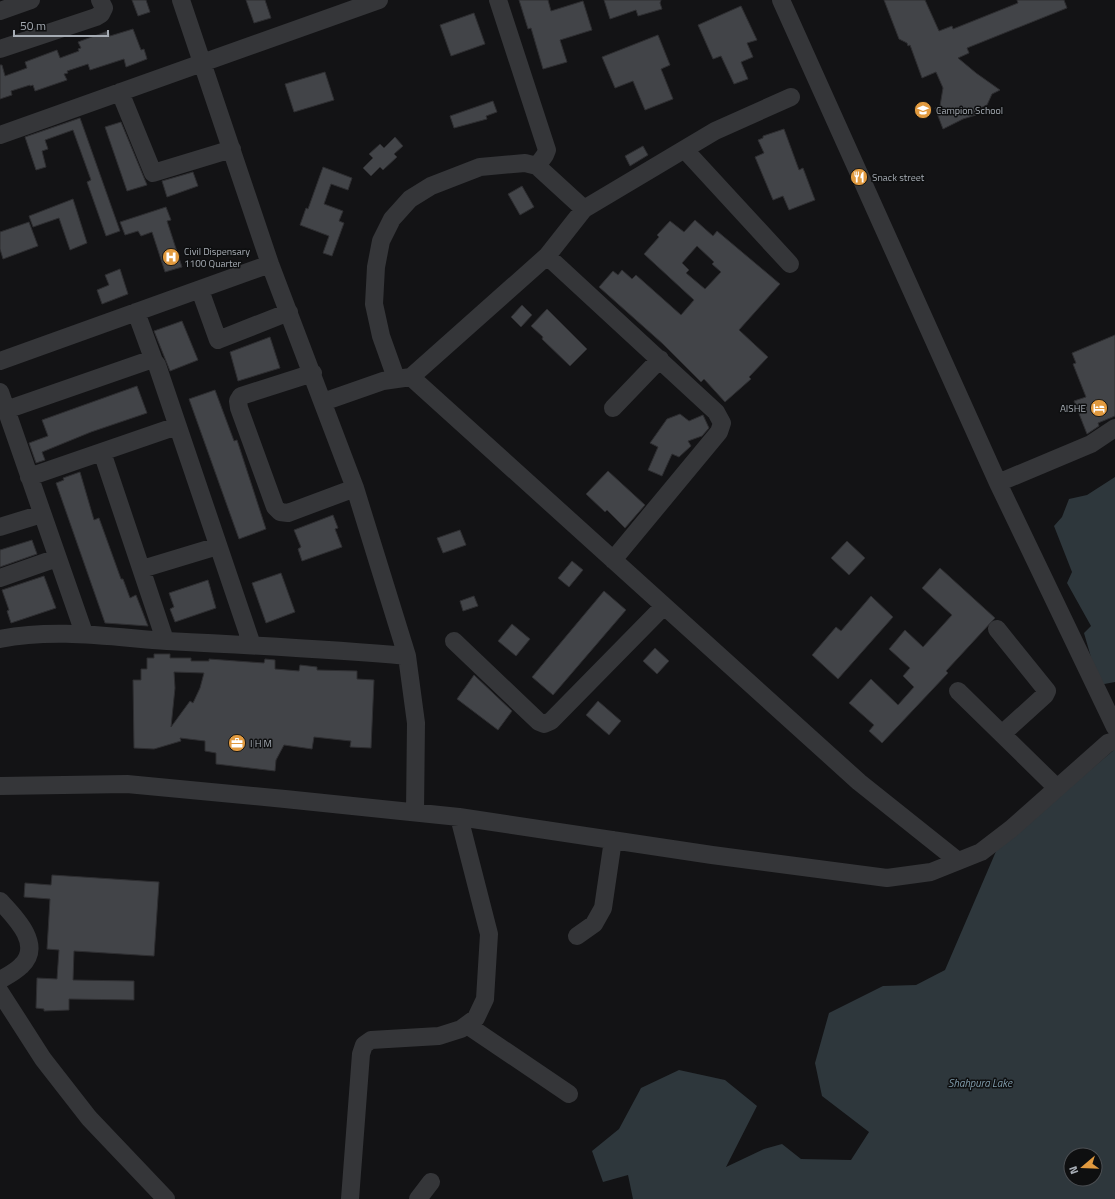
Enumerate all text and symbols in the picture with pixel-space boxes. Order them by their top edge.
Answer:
scale bar [14,12,108,38]
text: 50 m [20,16,46,35]
school or university icon: Campion School [913,100,933,120]
place label: Campion School [936,103,1003,118]
restaurant icon: Snack street [849,167,869,187]
place label: Snack street [872,170,925,185]
place label: Civil Dispensary 1100 Quarter [184,244,250,271]
hospital icon: Civil Dispensary 1100 Quarter [161,247,181,267]
hotel icon: AISHE [1089,398,1109,418]
place label: AISHE [1060,401,1086,416]
office icon: I H M [227,733,247,753]
place label: I H M [250,736,272,751]
water label: Shahpura Lake [948,1075,1013,1091]
north arrow [1063,1147,1103,1187]
text: N [1065,1164,1082,1176]

